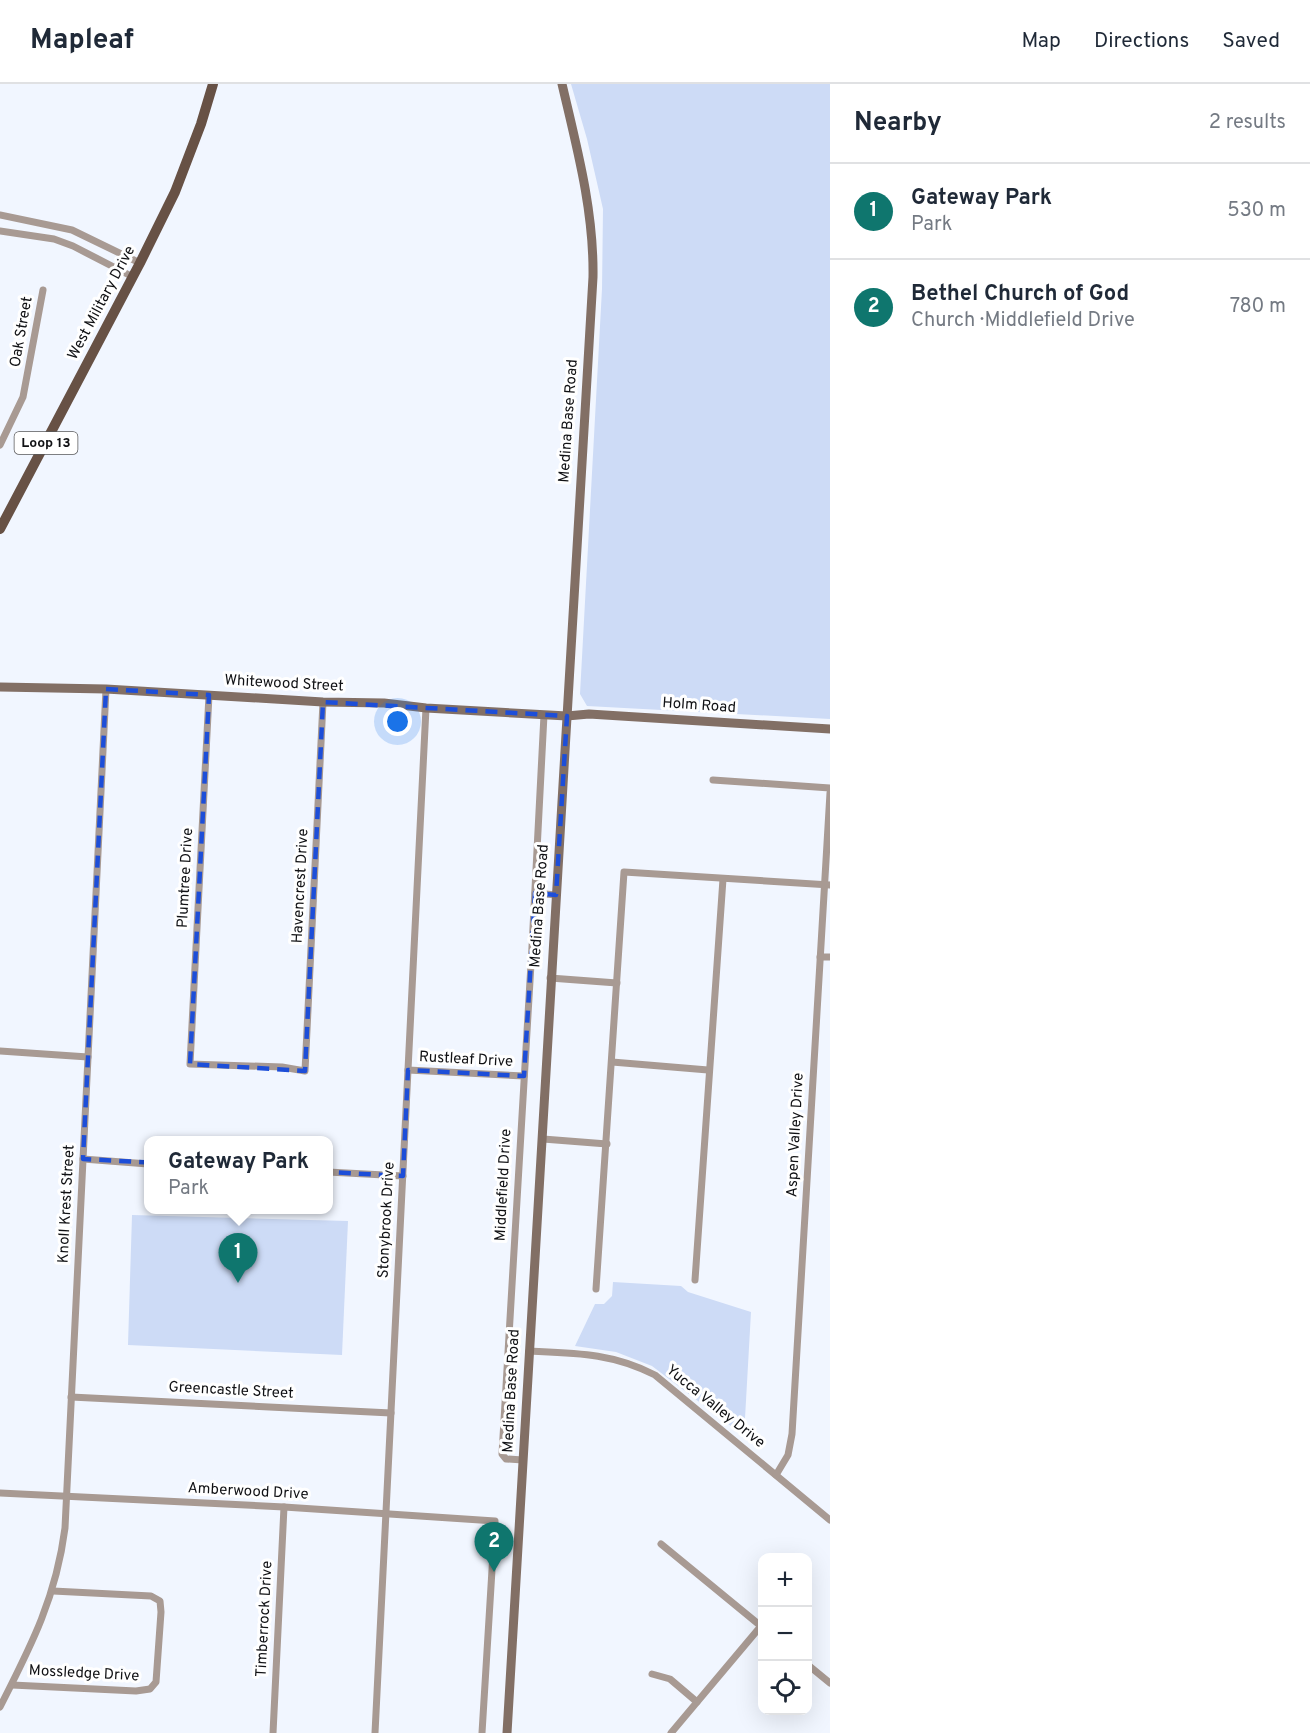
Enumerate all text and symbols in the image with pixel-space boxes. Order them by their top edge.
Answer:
text: Mapleaf [30,23,134,59]
text: Map [1021,28,1061,55]
text: Directions [1094,28,1189,55]
text: Saved [1222,28,1280,55]
text: Nearby [854,107,942,140]
text: 2 results [1209,110,1286,136]
text: Gateway Park [911,185,1052,212]
text: 1 [870,198,878,224]
text: 530 m [1227,198,1286,224]
text: Park [911,212,952,238]
street label: West Military Drive [64,243,140,363]
text: Bethel Church of God [911,281,1129,308]
text: 2 [867,294,880,320]
text: 780 m [1230,294,1286,320]
street label: Oak Street [6,295,38,369]
text: Church · Middlefield Drive [911,308,1135,334]
street label: Medina Base Road [555,359,583,483]
road number: Loop 13 [15,432,78,454]
street label: Whitewood Street [224,671,344,697]
street label: Holm Road [662,694,736,718]
your location [383,707,412,736]
street label: Plumtree Drive [174,827,198,929]
street label: Havencrest Drive [289,828,313,944]
street label: Medina Base Road [526,844,554,968]
street label: Rustleaf Drive [418,1048,514,1072]
street label: Aspen Valley Drive [783,1072,809,1198]
street label: Middlefield Drive [492,1128,516,1242]
popup [144,1136,333,1214]
street label: Knoll Krest Street [54,1144,80,1264]
text: Gateway Park [168,1149,309,1176]
street label: Stonybrook Drive [374,1161,400,1279]
text: Park [168,1176,209,1202]
pin: 1 [218,1234,258,1283]
street label: Medina Base Road [499,1329,525,1453]
street label: Yucca Valley Drive [662,1361,768,1453]
street label: Greencastle Street [168,1378,294,1404]
street label: Amberwood Drive [187,1479,309,1505]
pin: 2 [474,1522,514,1572]
map controls [758,1553,812,1715]
button: + [758,1553,812,1607]
street label: Timberrock Drive [252,1560,278,1678]
button: − [758,1607,812,1661]
button: locate [758,1661,812,1715]
street label: Mossledge Drive [28,1662,140,1686]

